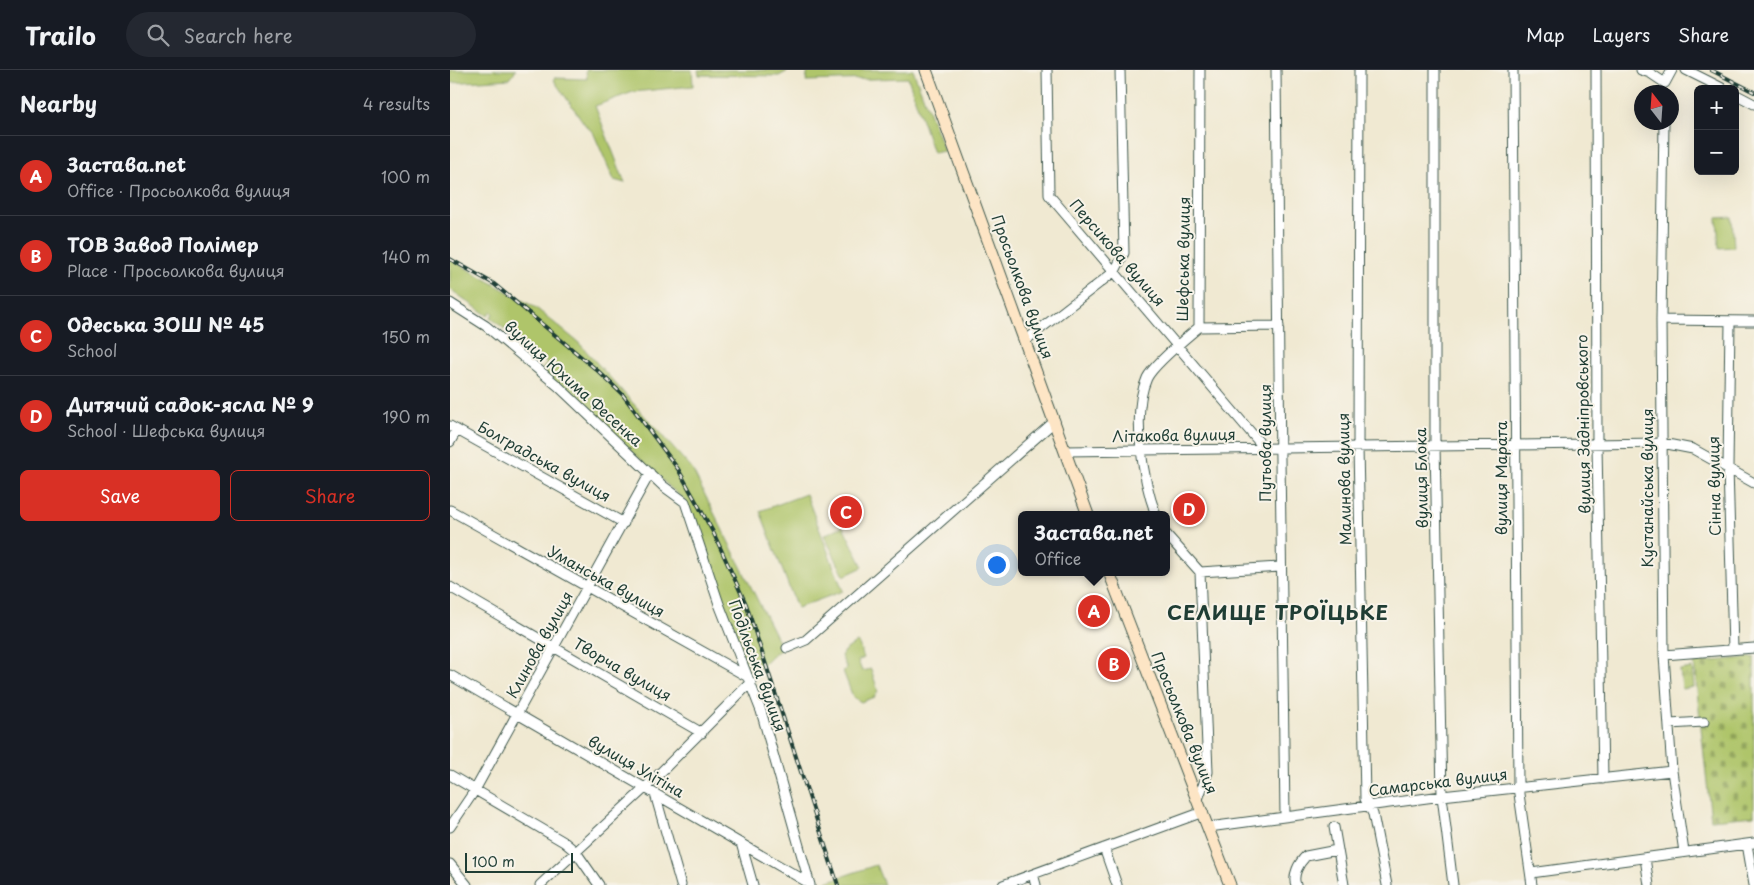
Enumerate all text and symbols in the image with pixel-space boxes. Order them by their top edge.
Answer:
search box [126,12,476,57]
text: Trailo [25,17,96,53]
icon: search [144,21,172,49]
text: Search here [184,21,292,49]
text: Map [1526,21,1565,48]
text: Layers [1593,21,1650,48]
text: Share [1678,21,1729,48]
north arrow [1634,85,1679,130]
map controls [1694,85,1739,175]
button: + [1694,85,1739,130]
text: Nearby [20,87,97,119]
text: 4 results [363,91,430,115]
button: − [1694,130,1739,175]
text: Застава.net [67,150,186,178]
text: A [30,164,42,188]
text: 100 m [381,164,430,188]
text: Office · Просьолкова вулиця [67,178,291,202]
street label: Персикова вулиця [1065,193,1171,311]
street label: Шефська вулиця [1170,196,1195,322]
street label: Просьолкова вулиця [987,211,1060,362]
text: ТОВ Завод Полімер [67,230,259,258]
text: B [31,244,41,268]
text: 140 m [382,244,430,268]
text: Place · Просьолкова вулиця [67,258,285,282]
text: Одеська ЗОШ № 45 [67,310,264,338]
street label: вулиця Юхима Фесенка [500,314,649,452]
text: C [30,324,42,348]
text: 150 m [382,324,430,348]
street label: вулиця Задніпровського [1569,334,1596,514]
text: School [67,338,117,362]
street label: Путьова вулиця [1253,384,1276,502]
text: Дитячий садок-ясла № 9 [67,390,314,418]
text: D [30,404,42,428]
text: 190 m [382,404,430,428]
street label: Кустанайська вулиця [1635,408,1658,568]
street label: Малинова вулиця [1331,413,1356,546]
street label: Болградська вулиця [474,415,615,507]
text: School · Шефська вулиця [67,418,265,442]
street label: вулиця Марата [1489,420,1512,535]
street label: Літакова вулиця [1112,422,1236,447]
street label: вулиця Блока [1408,427,1433,529]
street label: Сінна вулиця [1701,436,1726,536]
button: Save [20,470,220,521]
button: Share [230,470,430,521]
pin: D [1173,490,1205,528]
pin: C [830,493,862,531]
popup [1018,511,1170,576]
text: Застава.net [1034,518,1154,546]
street label: Уманська вулиця [544,539,669,622]
text: Office [1034,546,1081,570]
your location [984,552,1010,578]
street label: Клинова вулиця [500,586,578,702]
pin: A [1078,592,1110,630]
street label: Подільська вулиця [724,596,793,735]
district label: СЕЛИЩЕ ТРОЇЦЬКЕ [1167,597,1389,627]
street label: Творча вулиця [569,631,676,706]
pin: B [1098,645,1130,683]
street label: Просьолкова вулиця [1146,648,1224,797]
street label: вулиця Улітіна [584,729,690,803]
street label: Самарська вулиця [1367,762,1509,801]
scale bar [465,850,572,873]
text: 100 m [472,851,515,872]

